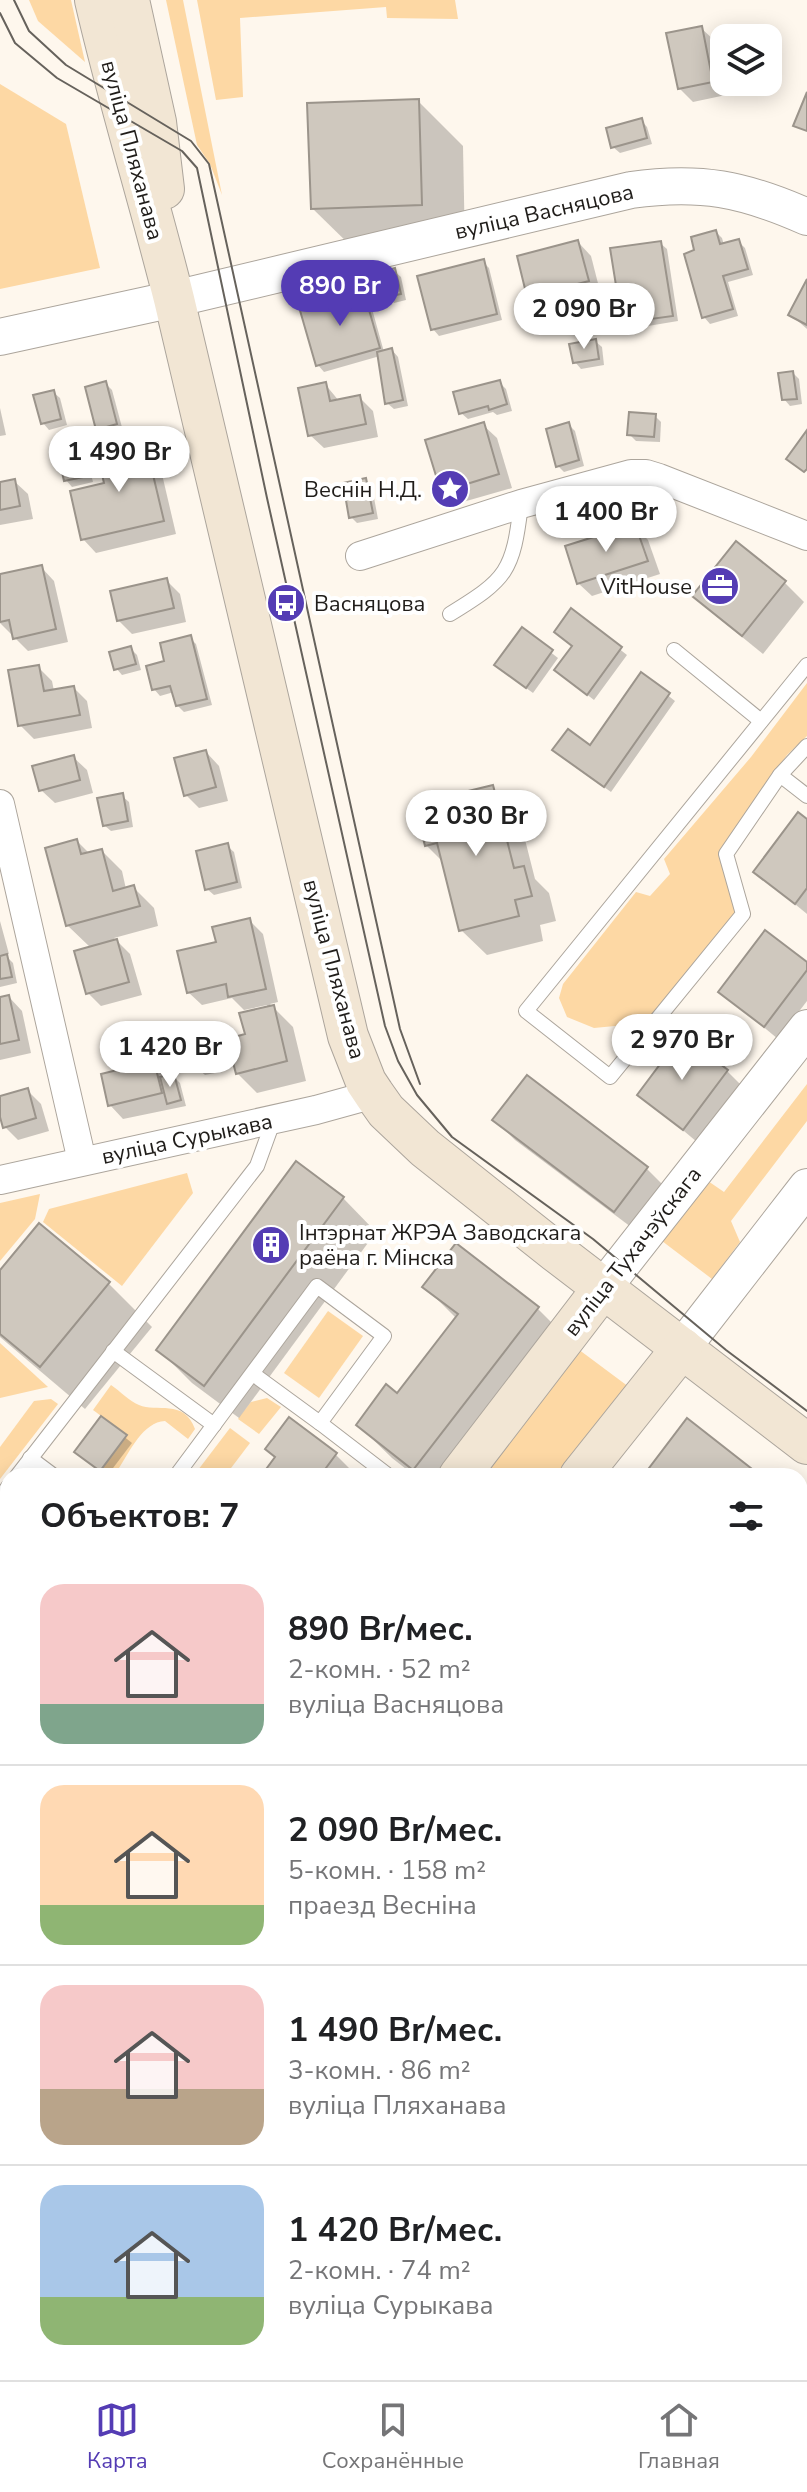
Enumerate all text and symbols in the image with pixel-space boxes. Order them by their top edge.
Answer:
map controls [710,24,782,96]
button: layers [710,24,782,96]
street label: вуліца Пляханава [94,57,170,243]
street label: вуліца Васняцова [452,177,637,247]
pin: 890 Br [275,260,405,328]
text: 890 Br [299,268,381,303]
pin: 2 090 Br [501,283,667,351]
text: 2 090 Br [532,291,636,326]
pin: 1 490 Br [36,426,202,494]
text: 1 490 Br [67,434,171,469]
place icon: Веснін Н.Д. [429,468,471,510]
place label: Веснін Н.Д. [304,475,422,505]
pin: 1 400 Br [523,486,689,554]
text: 1 400 Br [554,494,658,529]
office icon: VitHouse [699,565,741,607]
place label: VitHouse [599,572,692,602]
bus stop icon: Васняцова [265,582,307,624]
place label: Васняцова [314,589,425,619]
pin: 2 030 Br [393,790,559,858]
text: 2 030 Br [424,798,528,833]
street label: вуліца Пляханава [296,876,372,1062]
pin: 2 970 Br [599,1014,765,1082]
pin: 1 420 Br [87,1021,253,1089]
text: 2 970 Br [630,1022,734,1057]
text: 1 420 Br [118,1029,222,1064]
street label: вуліца Сурыкава [99,1106,275,1172]
street label: вуліца Тухачэўскага [557,1161,708,1343]
place label: Інтэрнат ЖРЭА Заводскага раёна г. Мінска [299,1218,581,1273]
building icon: Інтэрнат ЖРЭА Заводскага раёна г. Мінска [250,1224,292,1266]
text: Объектов: 7 [40,1493,239,1539]
icon: filters [724,1494,768,1538]
text: 890 Br/мес. [288,1606,473,1652]
icon: home [104,1616,200,1712]
text: 2-комн. · 52 m² [288,1652,471,1687]
text: вуліца Васняцова [288,1687,504,1722]
text: 2 090 Br/мес. [288,1807,502,1853]
icon: home [104,1817,200,1913]
text: 5-комн. · 158 m² [288,1853,486,1888]
text: праезд Весніна [288,1888,477,1923]
text: 1 490 Br/мес. [288,2007,502,2053]
icon: home [104,2017,200,2113]
text: 3-комн. · 86 m² [288,2053,471,2088]
text: вуліца Пляханава [288,2088,506,2123]
text: 1 420 Br/мес. [288,2207,502,2253]
icon: home [104,2217,200,2313]
text: 2-комн. · 74 m² [288,2253,471,2288]
text: вуліца Сурыкава [288,2288,494,2323]
tab: Карта [87,2398,148,2476]
tab: Сохранённые [322,2398,464,2476]
tab: Главная [638,2398,720,2476]

